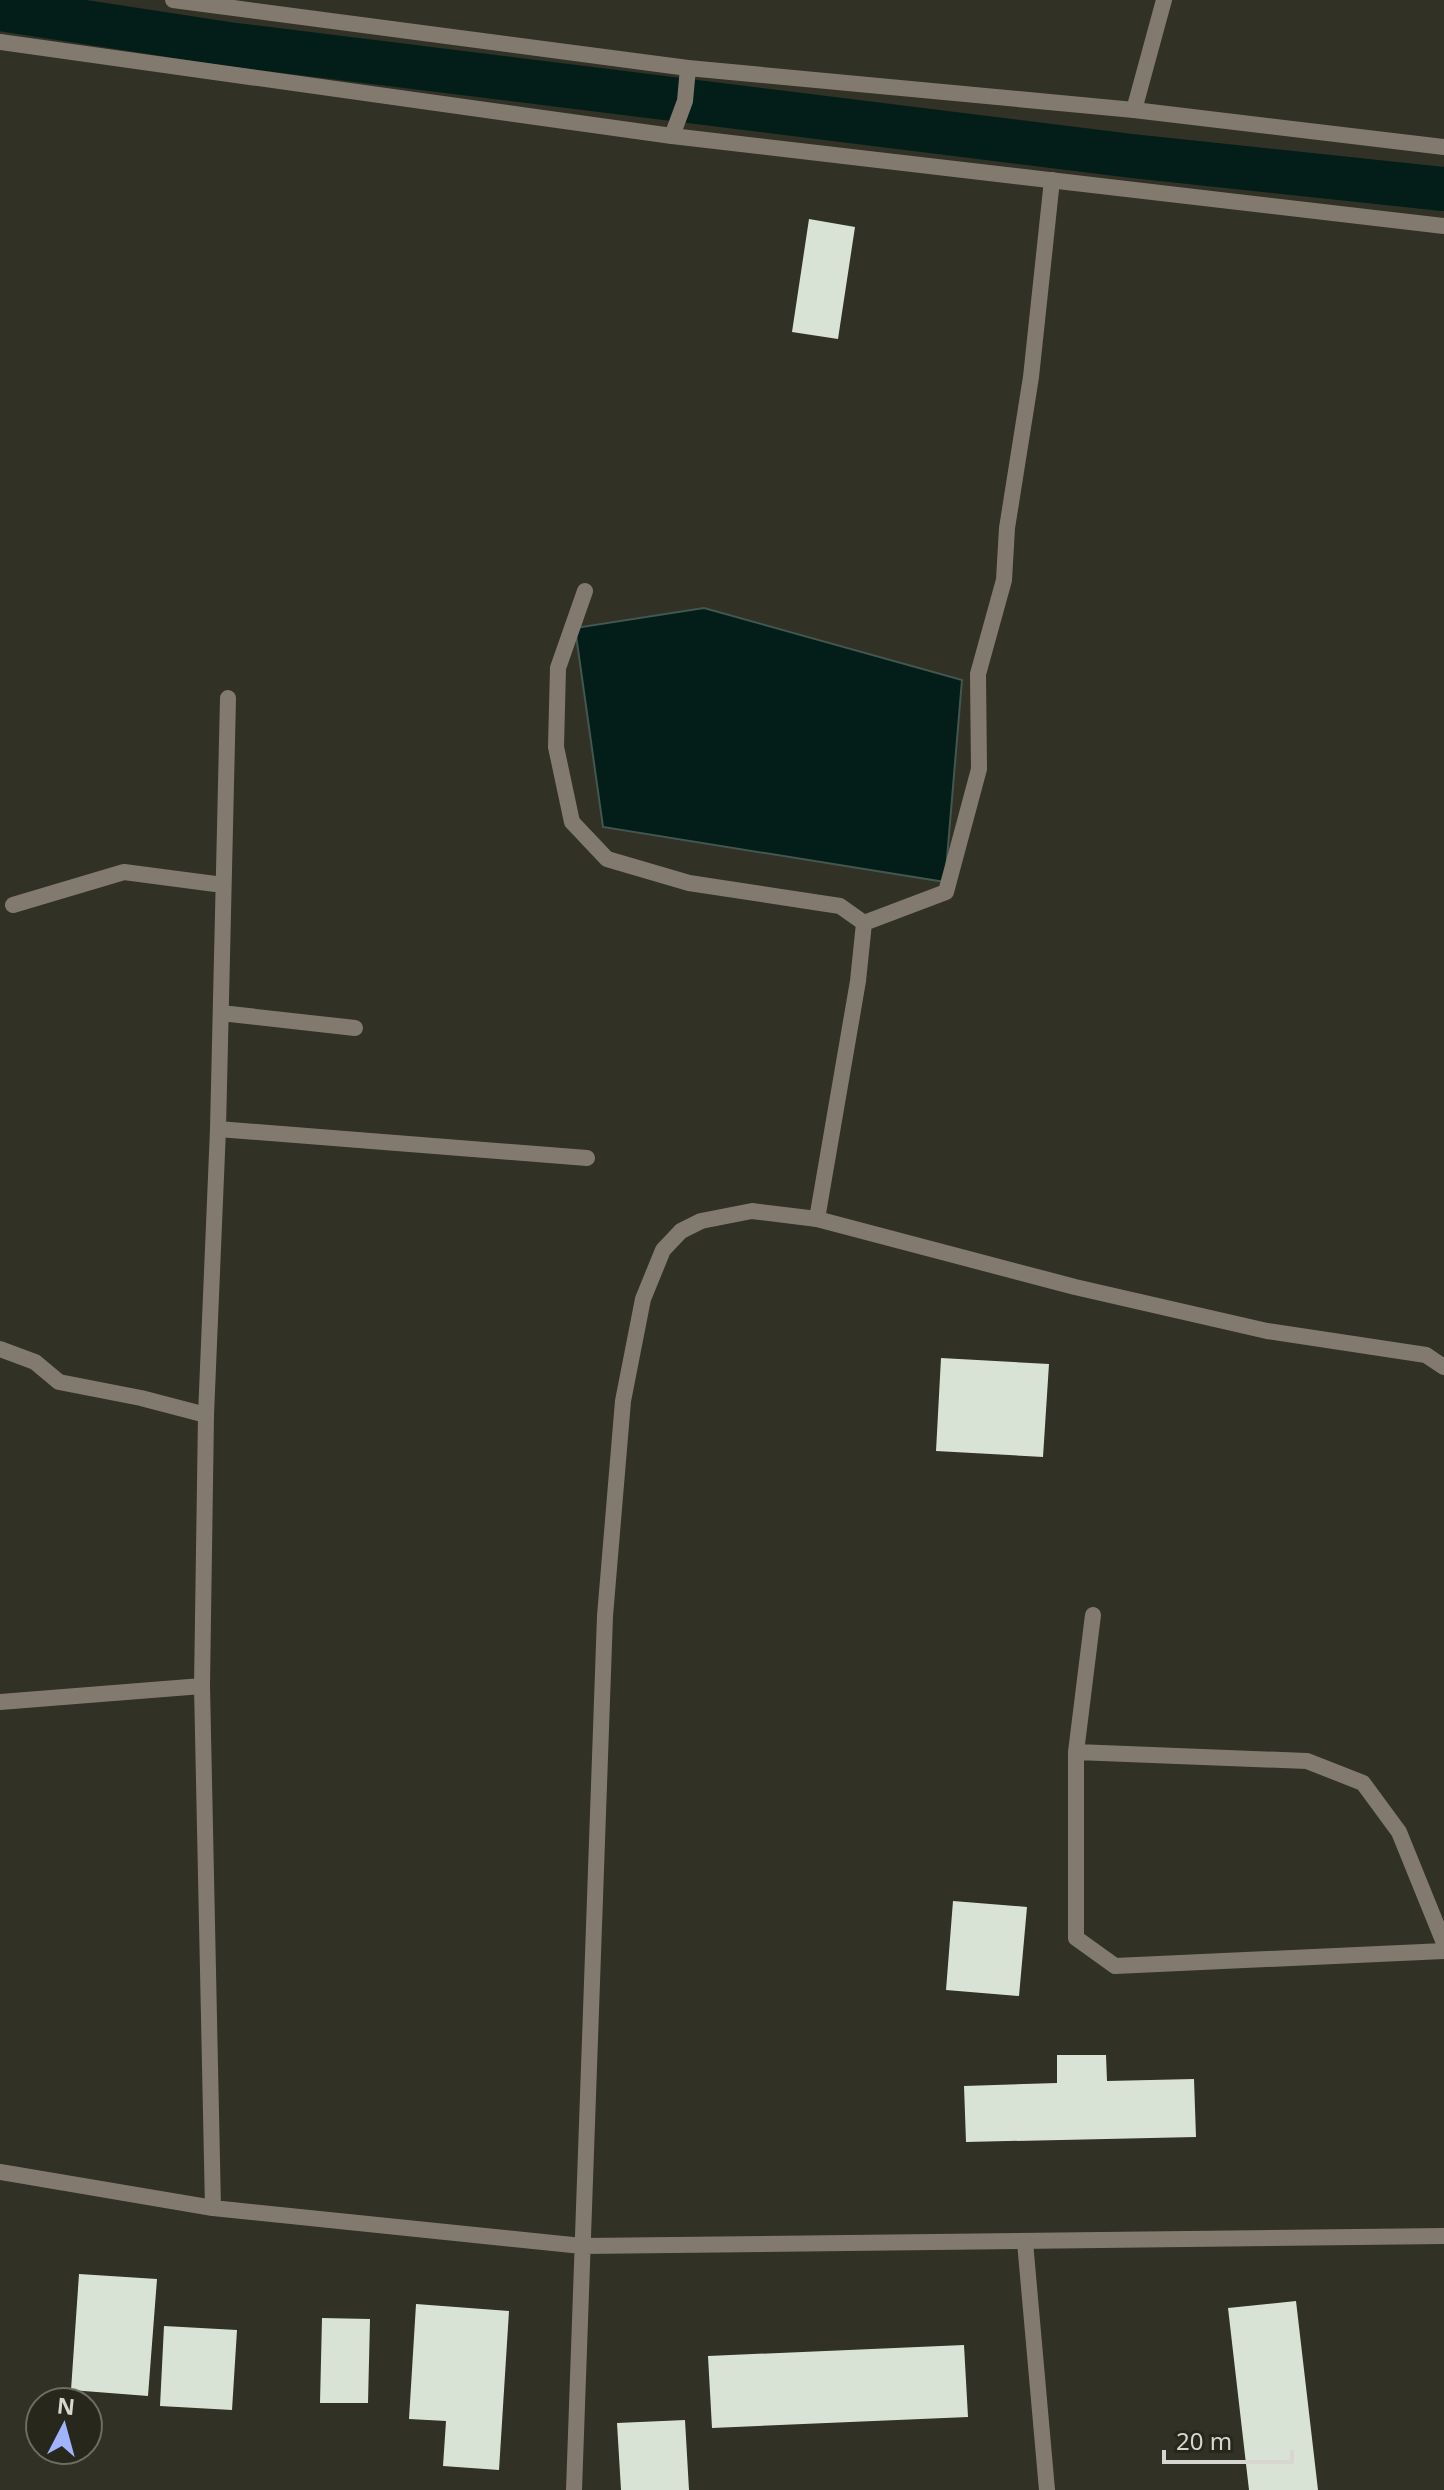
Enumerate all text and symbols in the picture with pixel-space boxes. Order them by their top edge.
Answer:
north arrow [24,2386,104,2466]
text: N [56,2389,77,2421]
scale bar [1164,2414,1292,2464]
text: 20 m [1176,2424,1232,2457]

